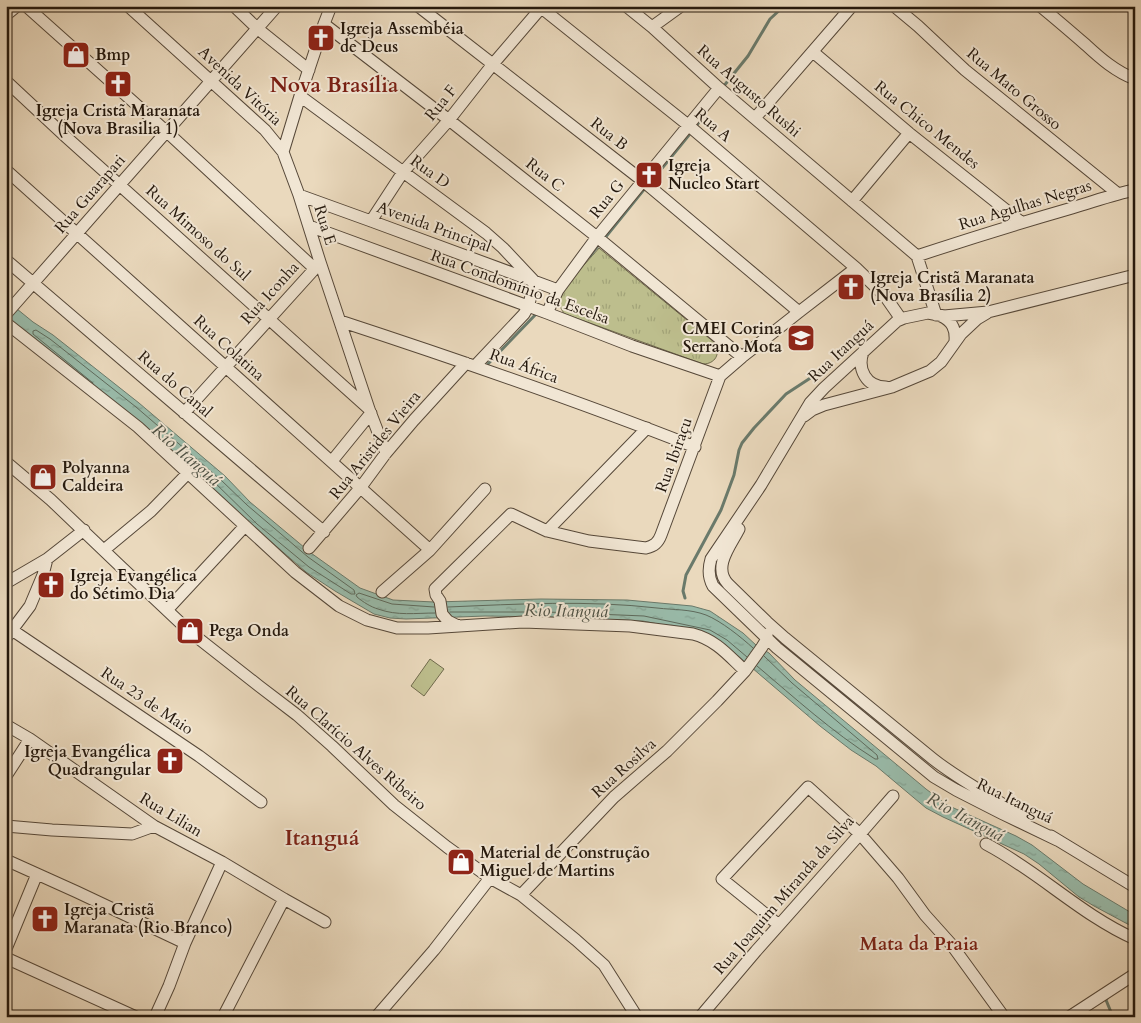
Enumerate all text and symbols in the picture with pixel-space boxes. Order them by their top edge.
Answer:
place label: Igreja Assembéia de Deus [340,18,464,58]
church icon: Igreja Assembéia de Deus [306,23,336,53]
shop icon: Bmp [61,40,91,70]
street label: Avenida Vitória [193,41,287,131]
street label: Rua Augusto Rushi [693,41,805,141]
street label: Rua Mato Grosso [962,43,1066,135]
place label: Bmp [95,44,130,66]
church icon: Igreja Cristã Maranata (Nova Brasilia 1) [103,69,133,99]
district label: Nova Brasília [270,71,399,100]
street label: Rua Chico Mendes [870,76,984,174]
street label: Rua F [420,80,462,126]
place label: Igreja Cristã Maranata (Nova Brasilia 1) [36,100,200,140]
street label: Rua A [691,104,735,146]
street label: Rua B [586,112,632,156]
street label: Rua Guarapari [50,149,131,238]
street label: Rua D [406,150,454,194]
street label: Rua C [521,153,569,197]
place label: Igreja Nucleo Start [668,155,760,195]
church icon: Igreja Nucleo Start [634,160,664,190]
street label: Rua Agulhas Negras [956,174,1094,236]
street label: Rua G [585,175,630,223]
street label: Rua Mimoso do Sul [141,180,255,286]
street label: Avenida Principal [374,196,494,258]
street label: Rua E [308,202,342,248]
street label: Rua Condomínio da Escelsa [428,244,612,330]
street label: Rua Iconha [236,257,304,329]
place label: Igreja Cristã Maranata (Nova Brasília 2) [870,267,1034,307]
church icon: Igreja Cristã Maranata (Nova Brasília 2) [836,272,866,302]
street label: Rua Colatina [189,310,269,386]
street label: Rua Itanguá [803,315,879,387]
place label: CMEI Corina Serrano Mota [682,318,782,358]
school or university icon: CMEI Corina Serrano Mota [786,323,816,353]
street label: Rua África [486,343,562,389]
street label: Rua do Canal [133,346,217,422]
street label: Rua Aristides Vieira [324,386,426,504]
street label: Rua Ibiraçu [650,414,698,496]
water label: Rio Itanguá [146,418,227,493]
place label: Polyanna Caldeira [62,457,130,497]
shop icon: Polyanna Caldeira [28,462,58,492]
place label: Igreja Evangélica do Sétimo Dia [70,565,197,605]
church icon: Igreja Evangélica do Sétimo Dia [36,570,66,600]
water label: Rio Itanguá [524,598,609,624]
shop icon: Pega Onda [175,616,205,646]
place label: Pega Onda [209,620,289,642]
street label: Rua 23 de Maio [97,662,198,740]
street label: Rua Clarício Alves Ribeiro [281,681,432,816]
street label: Rua Rosilva [587,733,661,803]
place label: Igreja Evangélica Quadrangular [24,741,152,781]
church icon: Igreja Evangélica Quadrangular [155,746,185,776]
street label: Rua Itanguá [973,773,1057,829]
water label: Rio Itanguá [922,786,1009,848]
street label: Rua Lilian [135,788,207,842]
street label: Rua Joaquim Miranda da Silva [709,811,859,979]
district label: Itanguá [285,824,360,853]
place label: Material de Construção Miguel de Martins [480,842,650,882]
shop icon: Material de Construção Miguel de Martins [446,847,476,877]
place label: Igreja Cristã Maranata (Rio Branco) [64,899,233,939]
church icon: Igreja Cristã Maranata (Rio Branco) [30,904,60,934]
district label: Mata da Praia [860,931,979,957]

